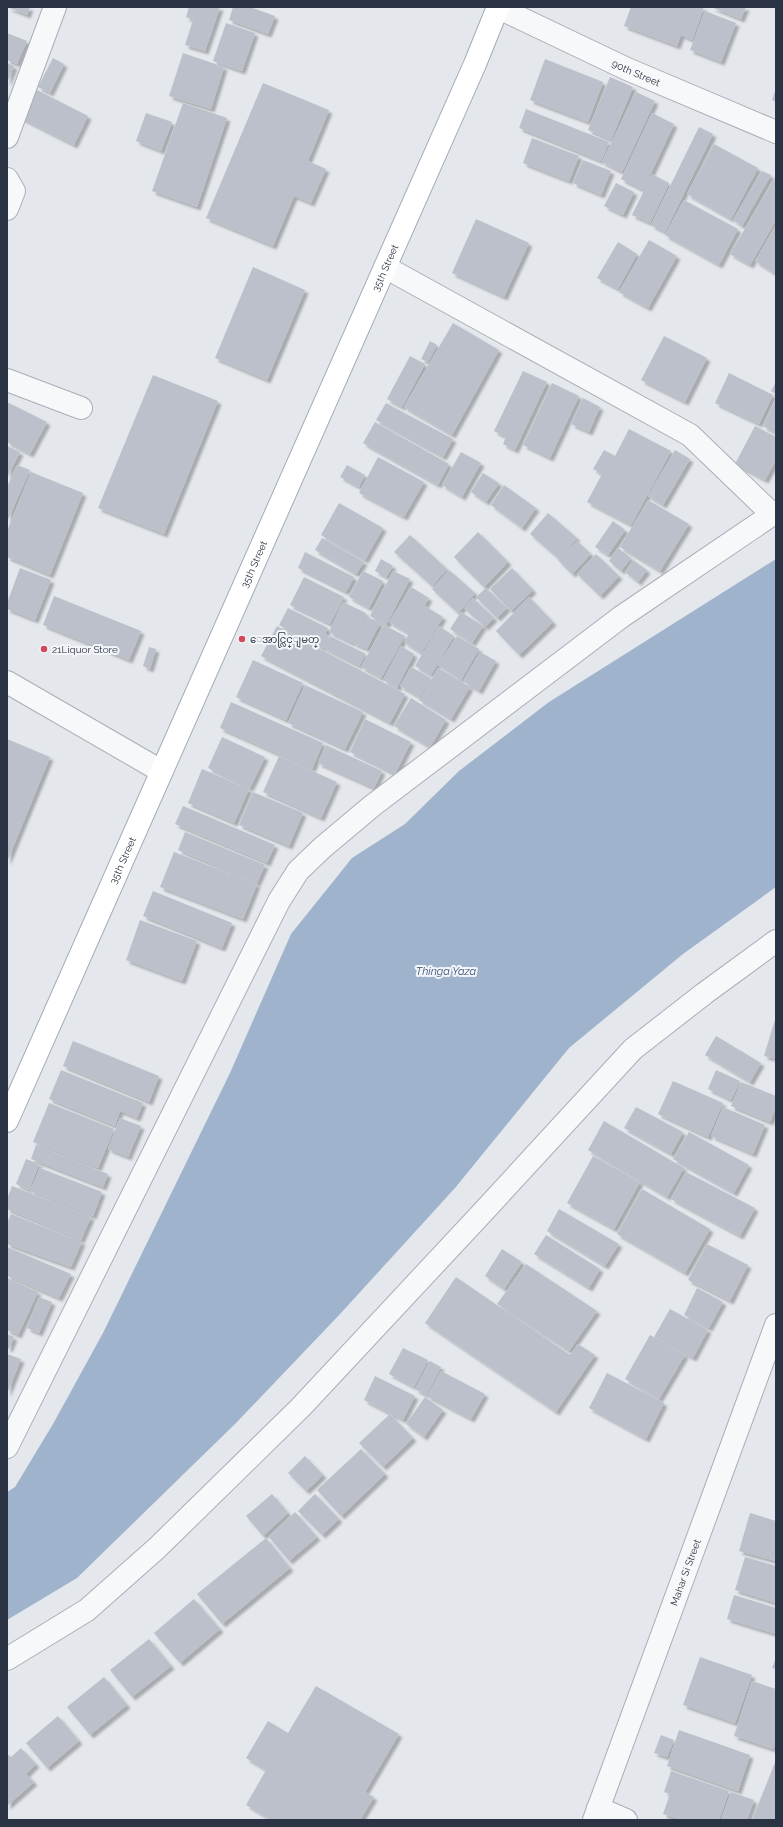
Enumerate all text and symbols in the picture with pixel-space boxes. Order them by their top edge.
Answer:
street label: 90th Street [610,57,663,88]
street label: 35th Street [370,242,400,293]
street label: 35th Street [238,538,269,589]
place label: ေအာင္လြင္ျမတ္ [250,632,319,648]
marker: ေအာင္လြင္ျမတ္ [237,634,247,644]
marker: 21Liquor Store [39,644,49,654]
place label: 21Liquor Store [52,644,118,655]
street label: 35th Street [107,835,138,886]
water label: Thinga Yaza [416,965,477,978]
street label: Mahar Si Street [668,1537,703,1607]

